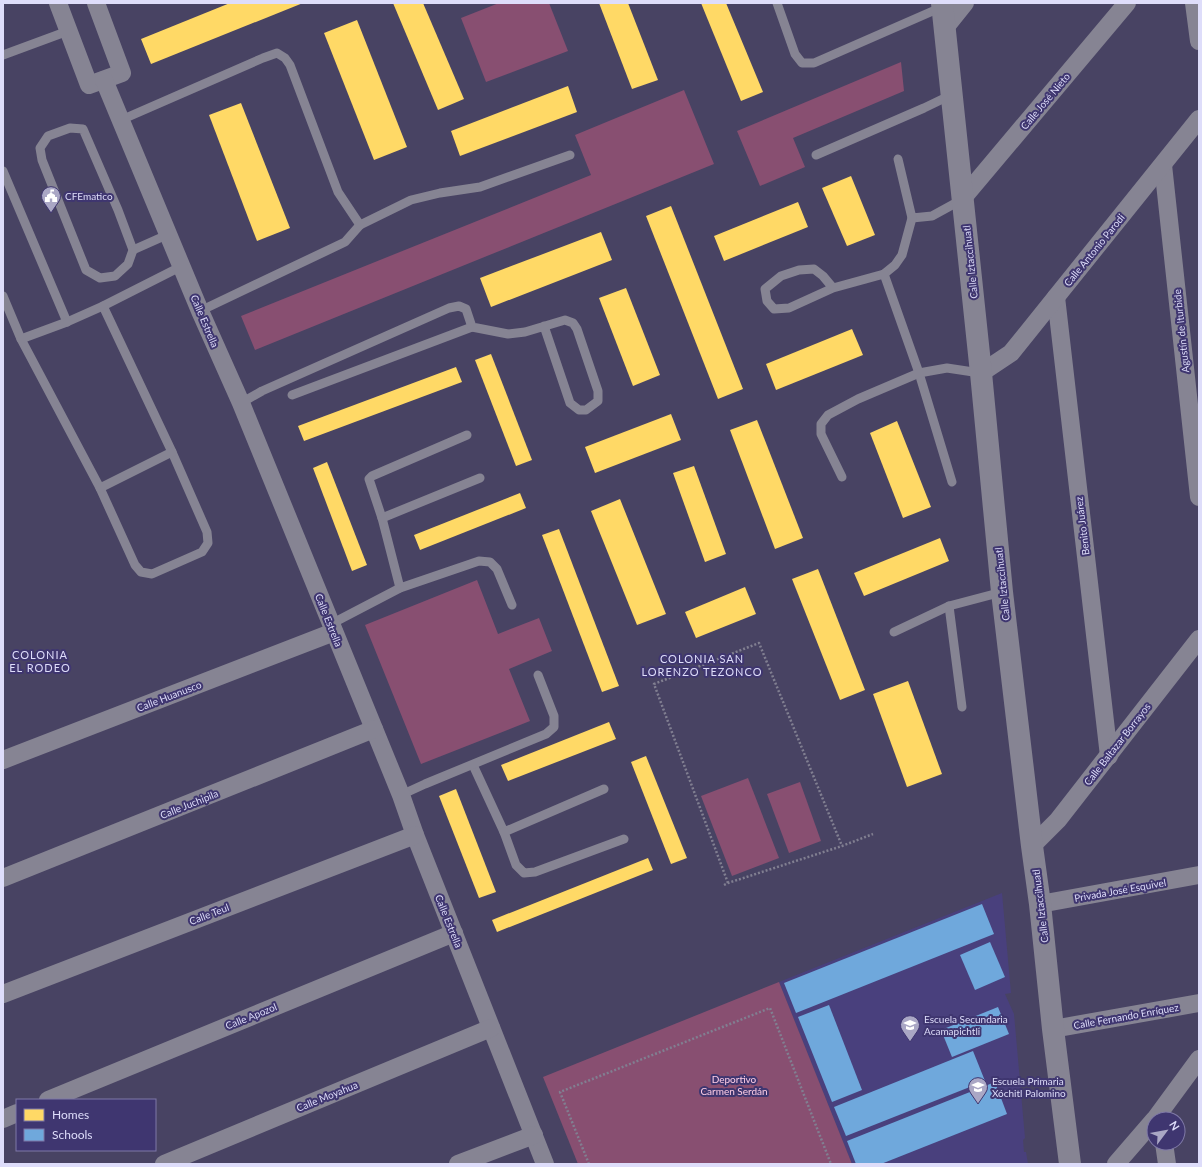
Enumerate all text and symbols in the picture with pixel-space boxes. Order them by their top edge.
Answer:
street label: Calle José Nieto [1018,70,1072,132]
public building icon: CFEmatico [40,185,62,213]
place label: CFEmatico [65,190,113,202]
street label: Calle Antonio Parodi [1061,211,1127,289]
street label: Calle Iztaccihuatl [960,225,980,299]
street label: Agustín de Iturbide [1171,289,1191,373]
street label: Calle Estrella [188,293,222,349]
street label: Benito Juárez [1072,496,1092,556]
street label: Calle Iztaccihuatl [992,547,1012,621]
street label: Calle Estrella [313,592,345,648]
district label: COLONIA EL RODEO [9,648,71,674]
district label: COLONIA SAN LORENZO TEZONCO [642,652,762,678]
street label: Calle Huanusco [135,678,203,714]
street label: Calle Baltazar Borrayos [1081,700,1153,788]
street label: Calle Juchipila [158,787,220,821]
street label: Calle Iztaccihuatl [1030,869,1050,943]
street label: Privada José Esquivel [1073,876,1167,904]
street label: Calle Estrella [433,893,465,949]
street label: Calle Teul [187,901,231,927]
street label: Calle Apozol [224,1000,278,1032]
street label: Calle Fernando Enríquez [1072,1001,1180,1031]
place label: Escuela Secundaria Acamapichtli [924,1013,1008,1037]
school or university icon: Escuela Secundaria Acamapichtli [899,1014,921,1042]
park label: Deportivo Carmen Serdán [700,1073,768,1097]
place label: Escuela Primaria Xóchitl Palomino [992,1075,1066,1099]
school or university icon: Escuela Primaria Xóchitl Palomino [967,1076,989,1104]
street label: Calle Moyahua [295,1078,359,1114]
legend [16,1099,156,1151]
text: Homes [52,1107,89,1122]
north arrow [1146,1111,1186,1151]
text: N [1167,1118,1183,1132]
text: Schools [52,1127,93,1142]

